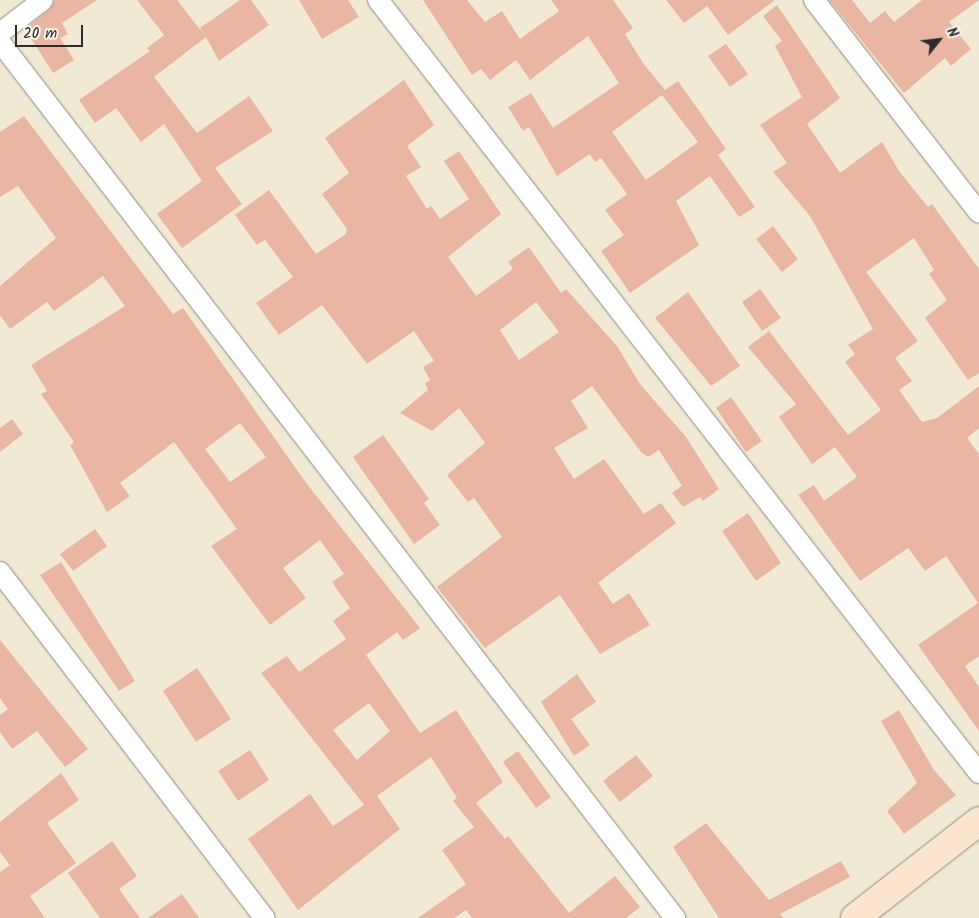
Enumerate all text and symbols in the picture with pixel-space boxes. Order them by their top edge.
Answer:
scale bar [18,15,85,47]
north arrow [914,15,964,65]
text: 20 m [23,22,57,46]
text: N [940,24,964,42]

